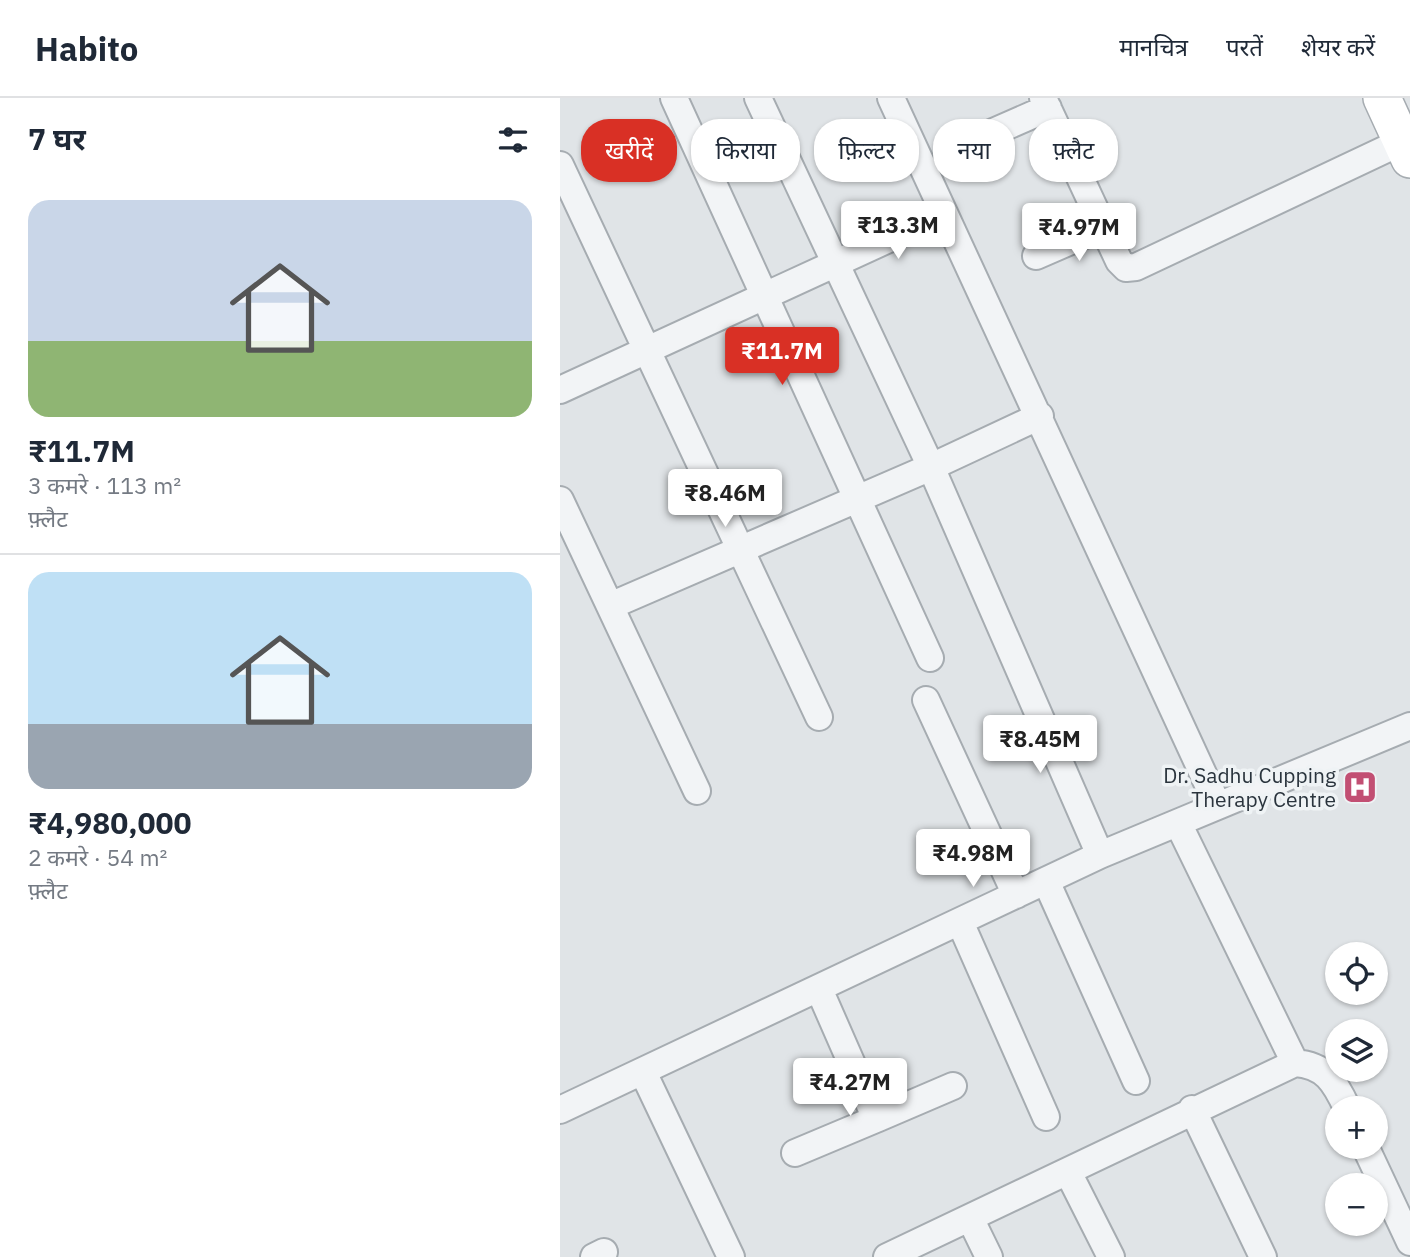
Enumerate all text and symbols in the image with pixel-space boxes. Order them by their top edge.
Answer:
text: Habito [35,27,138,70]
text: मानचित्र [1119,31,1188,63]
text: परतें [1226,31,1263,63]
text: शेयर करें [1301,31,1375,63]
text: 7 घर [28,119,86,158]
chip: खरीदें [581,119,677,182]
chip: किराया [691,119,800,182]
chip: फ़िल्टर [814,119,919,182]
chip: नया [933,119,1015,182]
chip: फ़्लैट [1029,119,1118,182]
icon: filters [494,121,532,159]
pin: ₹13.3M [841,202,955,261]
pin: ₹4.97M [1022,204,1136,263]
text: ₹13.3M [857,209,939,239]
text: ₹4.97M [1038,211,1120,241]
icon: home [217,245,343,371]
pin: ₹11.7M [725,328,839,387]
text: ₹11.7M [741,335,823,365]
text: ₹11.7M [28,431,135,470]
text: 3 कमरे · 113 m² [28,470,181,500]
pin: ₹8.46M [668,470,782,529]
text: ₹8.46M [684,477,766,507]
text: फ़्लैट [28,503,68,533]
icon: home [217,617,343,743]
pin: ₹8.45M [983,716,1097,775]
text: ₹8.45M [999,723,1081,753]
place label: Dr. Sadhu Cupping Therapy Centre [1163,761,1336,813]
hospital icon: Dr. Sadhu Cupping Therapy Centre [1341,768,1379,806]
text: ₹4,980,000 [28,803,191,842]
pin: ₹4.98M [916,830,1030,889]
text: ₹4.98M [932,837,1014,867]
text: 2 कमरे · 54 m² [28,842,167,872]
text: फ़्लैट [28,875,68,905]
map controls [1325,942,1388,1236]
button: locate [1325,942,1388,1005]
button: layers [1325,1019,1388,1082]
pin: ₹4.27M [793,1058,907,1118]
text: ₹4.27M [809,1066,891,1096]
button: + [1325,1096,1388,1159]
button: − [1325,1173,1388,1236]

